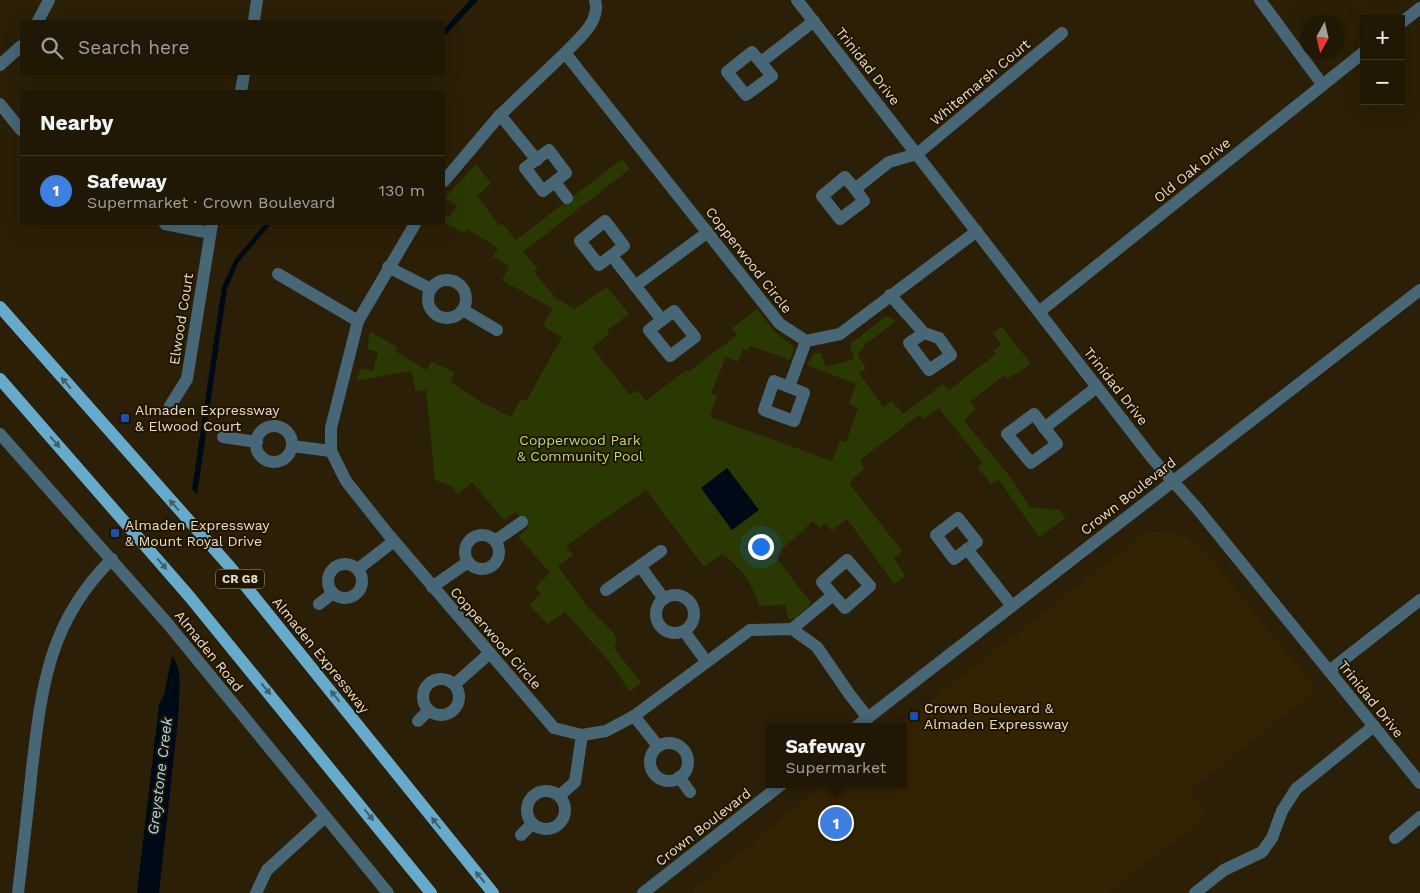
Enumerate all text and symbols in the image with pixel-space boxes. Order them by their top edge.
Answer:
north arrow [1300,15,1345,60]
map controls [1360,15,1405,105]
button: + [1360,15,1405,60]
search box [20,20,445,75]
street label: Trinidad Drive [833,24,903,108]
icon: search [38,34,66,62]
text: Search here [78,36,189,59]
street label: Whitemarsh Court [927,36,1033,128]
button: − [1360,60,1405,105]
text: Nearby [40,110,113,135]
street label: Old Oak Drive [1150,134,1234,206]
text: Safeway [87,170,167,193]
text: 1 [53,181,59,200]
text: 130 m [379,181,425,200]
text: Supermarket · Crown Boulevard [87,193,335,212]
street label: Copperwood Circle [703,204,795,316]
street label: Elwood Court [166,272,196,366]
street label: Trinidad Drive [1081,344,1151,428]
one-way arrow [60,378,72,390]
place label: Almaden Expressway & Elwood Court [135,402,280,434]
marker: Almaden Expressway & Elwood Court [119,412,131,424]
park label: Copperwood Park & Community Pool [517,432,644,464]
one-way arrow [49,435,61,447]
street label: Crown Boulevard [1077,454,1179,538]
one-way arrow [168,500,180,512]
place label: Almaden Expressway & Mount Royal Drive [125,517,270,549]
marker: Almaden Expressway & Mount Royal Drive [109,527,121,539]
your location [748,534,774,560]
one-way arrow [156,558,167,571]
road number: CR G8 [216,570,264,588]
street label: Copperwood Circle [447,584,545,692]
street label: Almaden Expressway [269,594,373,717]
street label: Almaden Road [172,607,246,695]
street label: Trinidad Drive [1335,657,1407,741]
one-way arrow [261,682,272,695]
one-way arrow [330,690,341,703]
place label: Crown Boulevard & Almaden Expressway [924,700,1069,732]
marker: Crown Boulevard & Almaden Expressway [908,710,920,722]
water label: Greystone Creek [144,715,176,836]
popup [766,723,906,788]
text: Safeway [785,735,865,758]
text: Supermarket [785,758,887,777]
street label: Crown Boulevard [652,785,754,869]
pin: 1 [820,804,852,842]
one-way arrow [363,808,374,821]
one-way arrow [431,817,442,830]
one-way arrow [475,871,486,883]

